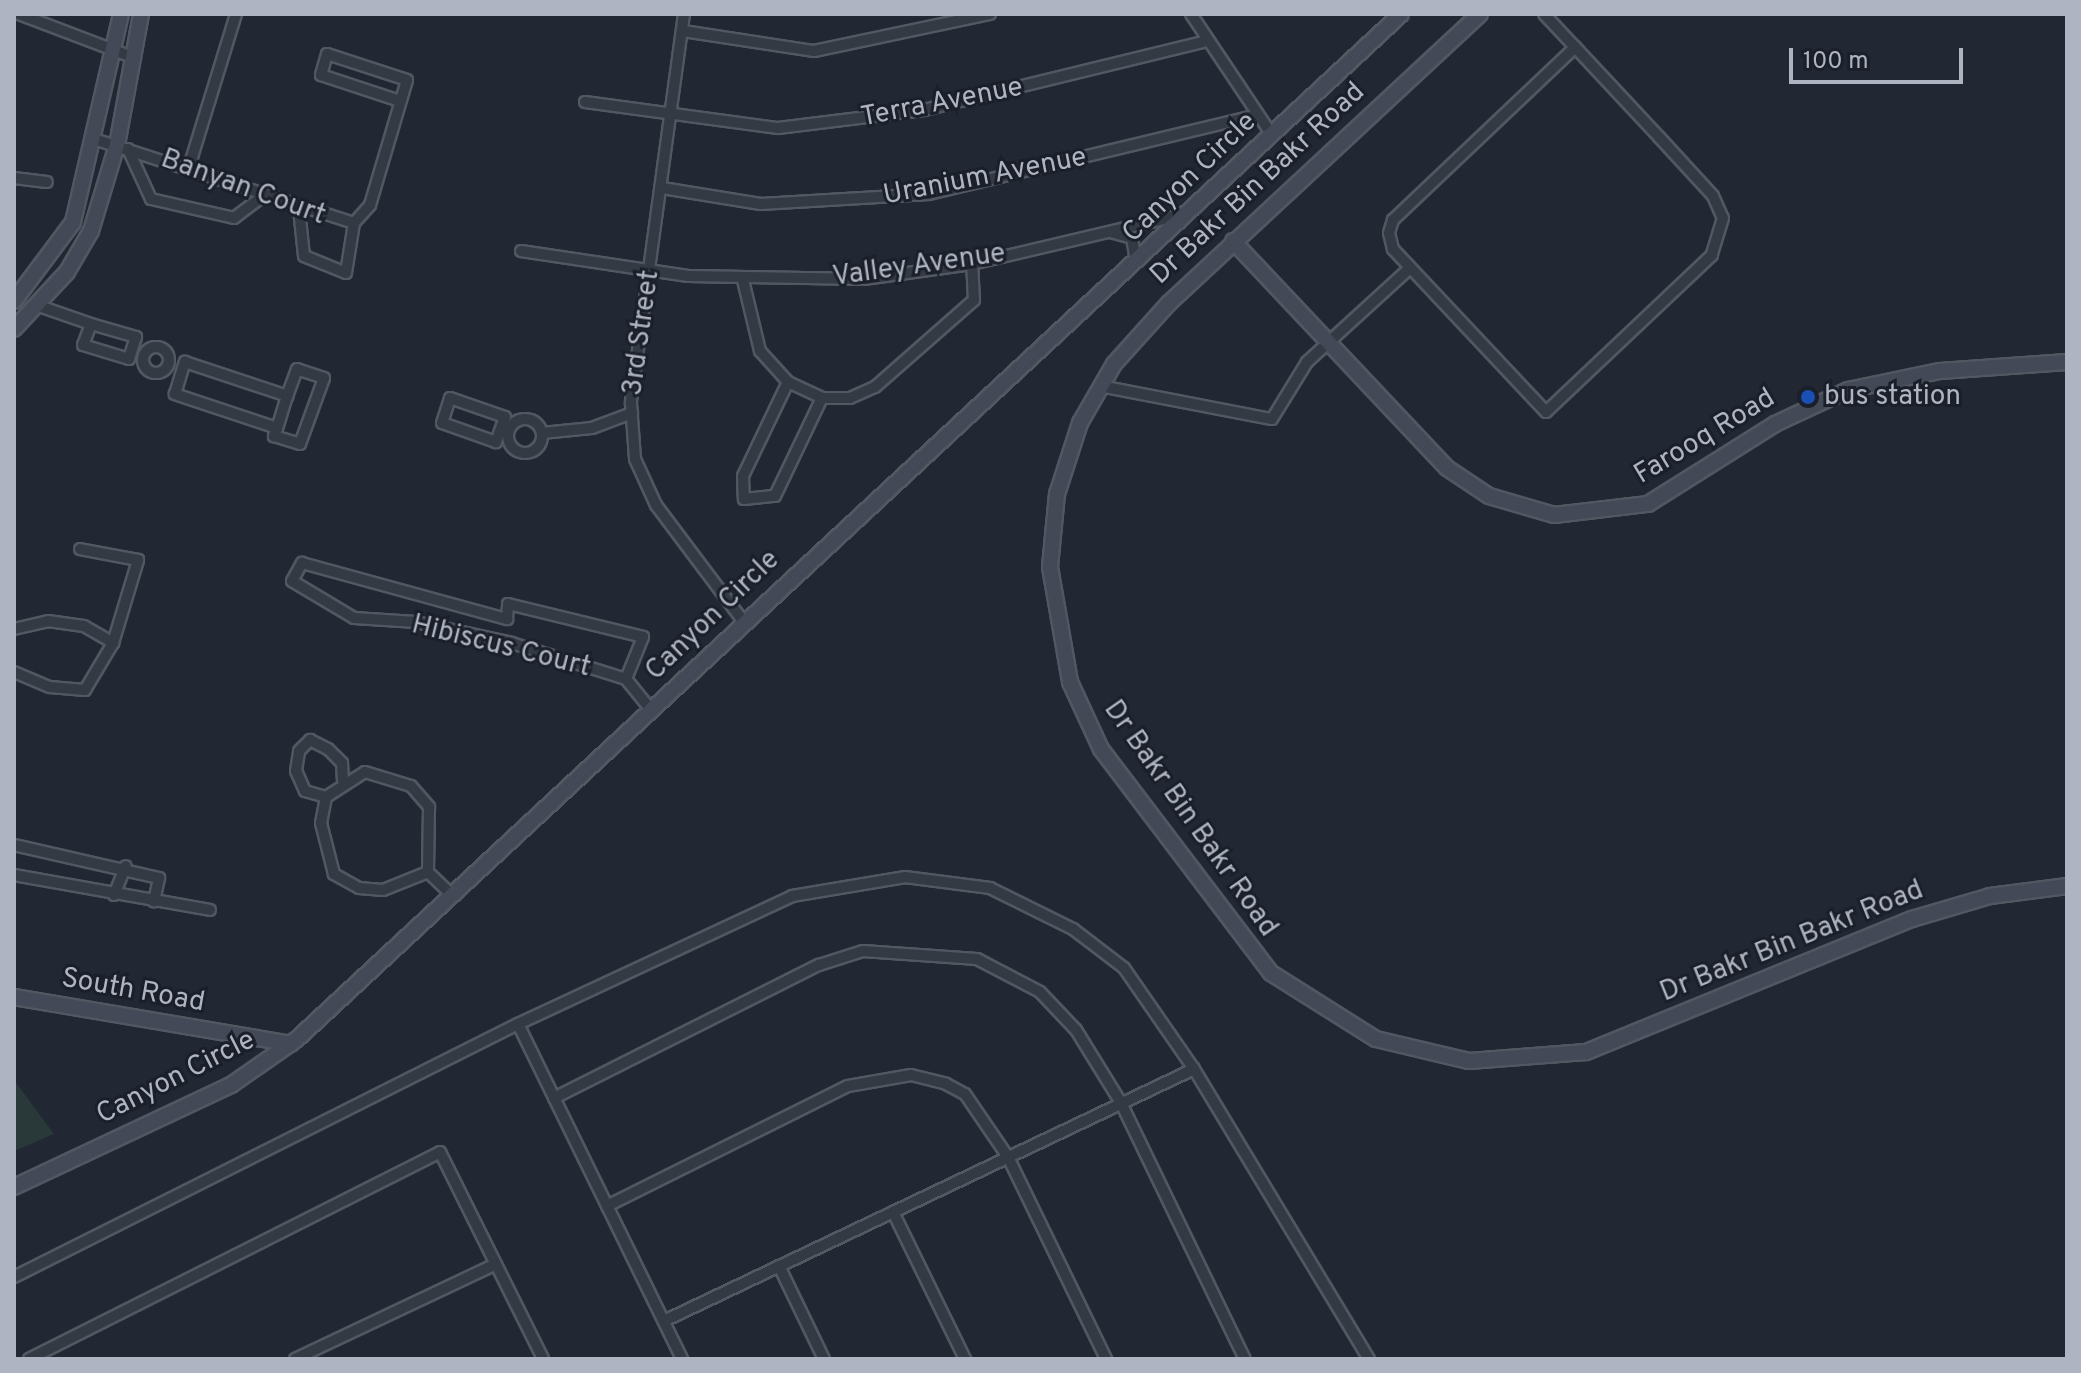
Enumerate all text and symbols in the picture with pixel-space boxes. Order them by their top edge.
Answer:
scale bar [1793,32,1967,82]
text: 100 m [1803,47,1869,77]
street label: Terra Avenue [858,71,1026,135]
street label: Dr Bakr Bin Bakr Road [1144,76,1372,292]
street label: Canyon Circle [1116,106,1264,250]
street label: Uranium Avenue [880,141,1090,213]
street label: Banyan Court [156,143,330,233]
street label: Valley Avenue [830,237,1008,295]
street label: 3rd Street [617,268,667,398]
place label: bus station [1824,380,1961,414]
street label: Farooq Road [1629,382,1781,492]
marker: bus station [1799,388,1817,406]
street label: Canyon Circle [639,544,787,688]
street label: Hibiscus Court [408,609,594,685]
street label: Dr Bakr Bin Bakr Road [1096,694,1284,944]
street label: Dr Bakr Bin Bakr Road [1655,874,1929,1010]
street label: South Road [59,962,207,1020]
street label: Canyon Circle [91,1024,261,1132]

